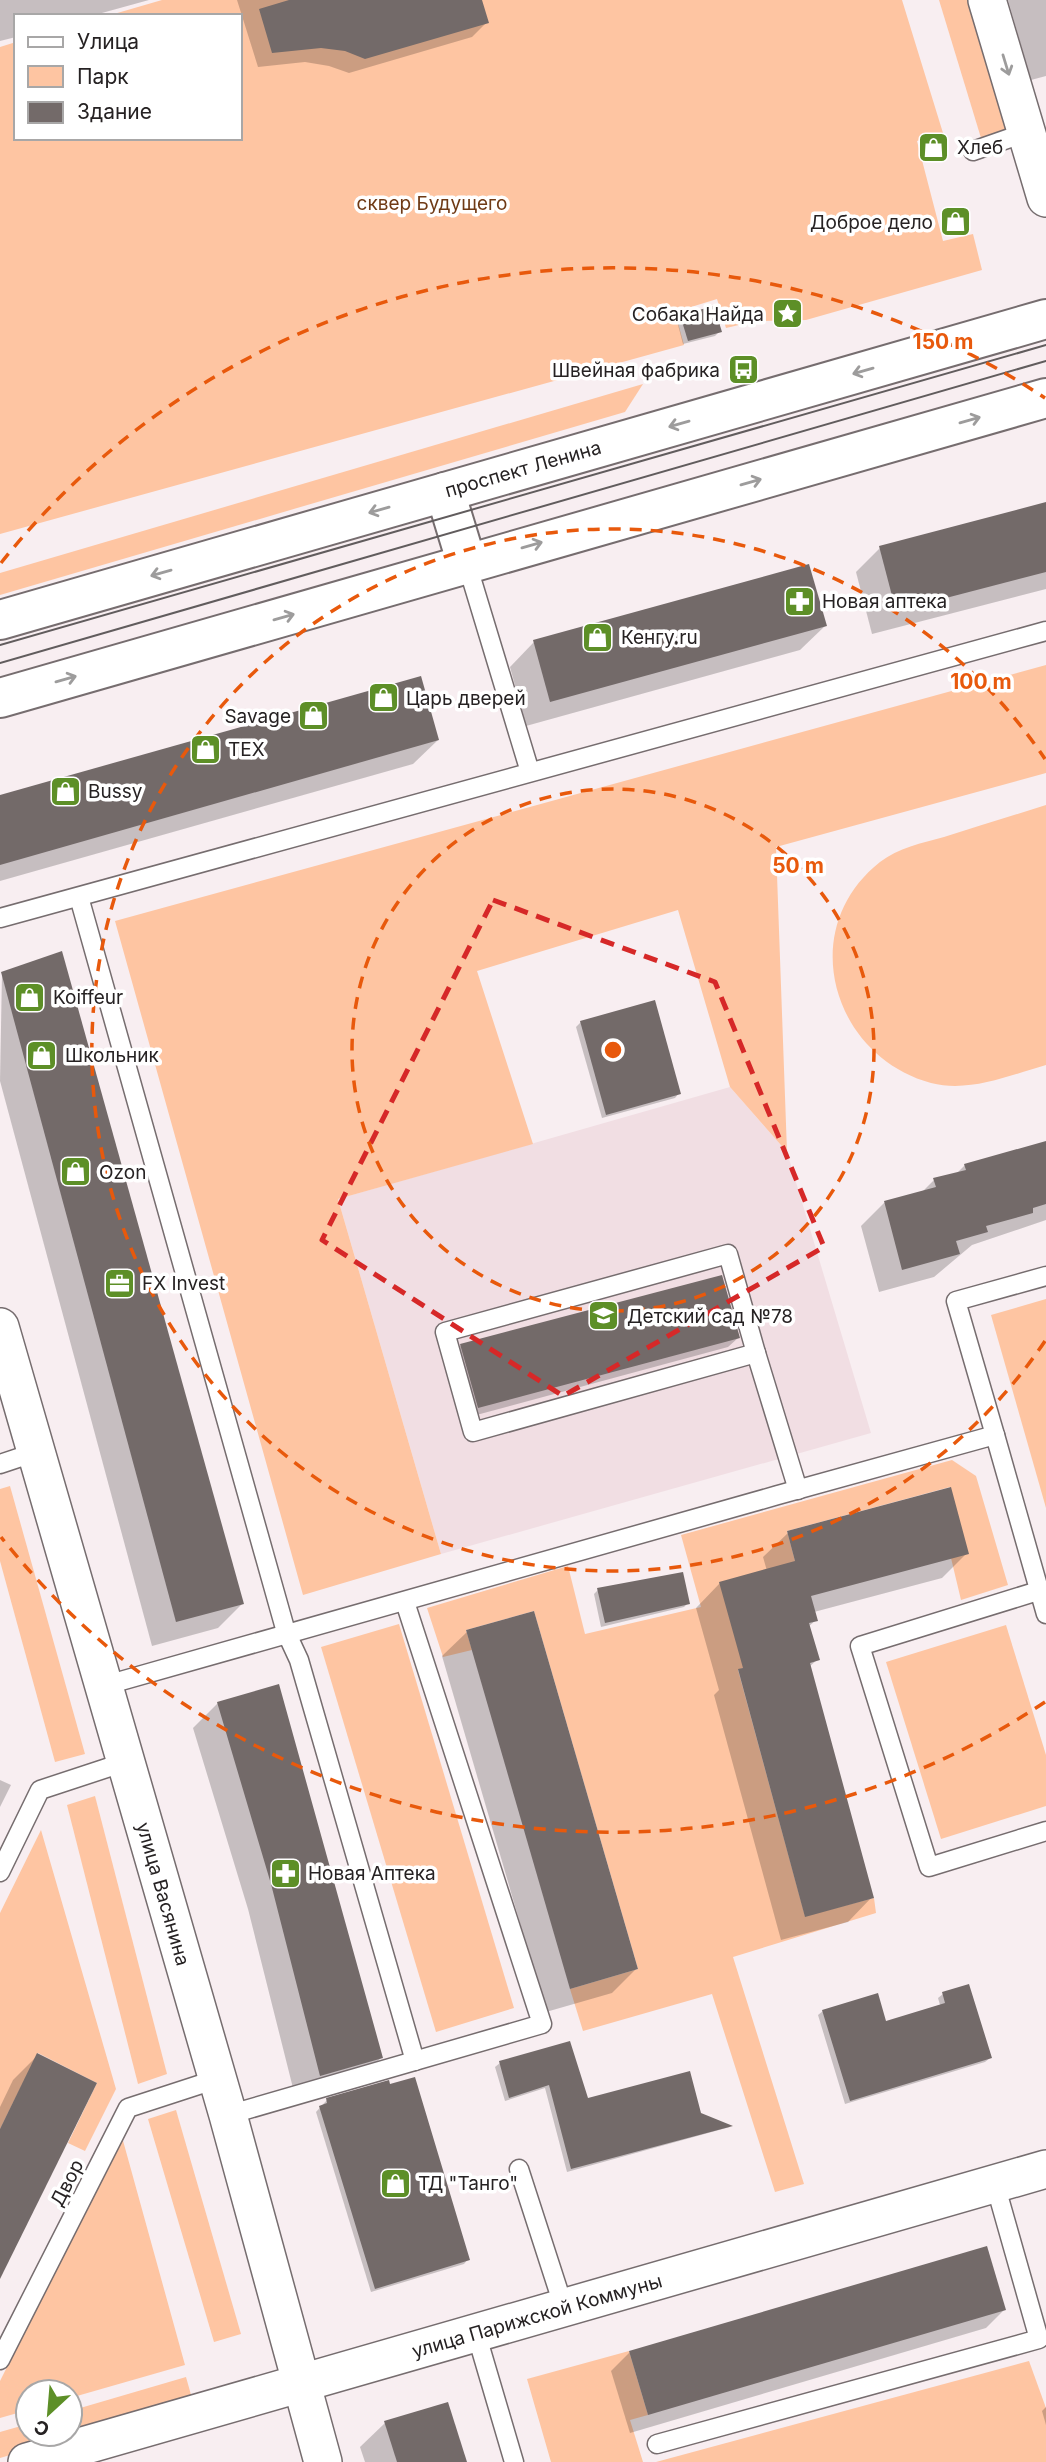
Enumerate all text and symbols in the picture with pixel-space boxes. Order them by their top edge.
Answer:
legend [14,14,242,140]
text: Улица [77,29,139,54]
one-way arrow [1001,54,1014,76]
text: Парк [77,64,129,89]
text: Здание [77,99,152,124]
shop icon: Хлеб [917,130,951,164]
place label: Хлеб [957,136,1003,159]
park label: сквер Будущего [357,192,507,215]
shop icon: Доброе дело [939,205,973,239]
place label: Доброе дело [810,211,933,234]
place icon: Собака Найда [770,297,804,331]
place label: Собака Найда [632,303,764,326]
text: 150 m [913,329,973,354]
bus stop icon: Швейная фабрика [726,353,760,387]
place label: Швейная фабрика [552,359,720,382]
one-way arrow [852,366,874,379]
one-way arrow [958,412,980,425]
one-way arrow [668,418,691,431]
street label: проспект Ленина [442,436,604,502]
one-way arrow [740,475,762,488]
one-way arrow [369,505,391,518]
one-way arrow [521,538,543,551]
one-way arrow [150,568,172,581]
pharmacy icon: Новая аптека [782,584,816,618]
place label: Новая аптека [822,590,947,613]
one-way arrow [273,609,295,622]
shop icon: Кенгу.ru [581,620,615,654]
place label: Кенгу.ru [621,626,698,649]
text: 100 m [950,669,1012,694]
one-way arrow [54,672,76,685]
shop icon: Царь дверей [366,681,400,715]
place label: Царь дверей [406,687,526,710]
shop icon: Savage [297,699,331,733]
place label: Savage [224,705,291,728]
shop icon: TEX [188,732,222,766]
place label: TEX [228,738,265,761]
shop icon: Bussy [48,774,82,808]
place label: Bussy [88,780,143,803]
text: 50 m [772,853,824,878]
shop icon: Koiffeur [13,980,47,1014]
place label: Koiffeur [53,986,123,1009]
shop icon: Школьник [25,1038,59,1072]
centre of rings [601,1038,625,1062]
place label: Школьник [65,1044,159,1067]
shop icon: Ozon [59,1155,93,1189]
place label: Ozon [99,1161,146,1184]
office icon: FX Invest [102,1266,136,1300]
place label: FX Invest [142,1272,225,1295]
school or university icon: Детский сад №78 [587,1299,621,1333]
place label: Детский сад №78 [627,1305,793,1328]
street label: улица Васянина [132,1820,194,1968]
pharmacy icon: Новая Аптека [268,1856,302,1890]
place label: Новая Аптека [308,1862,436,1885]
street label: Двор [46,2156,88,2210]
shop icon: ТД "Танго" [378,2166,412,2200]
place label: ТД "Танго" [418,2172,518,2195]
street label: улица Парижской Коммуны [409,2269,665,2363]
north arrow [14,2378,84,2448]
text: С [30,2414,53,2441]

